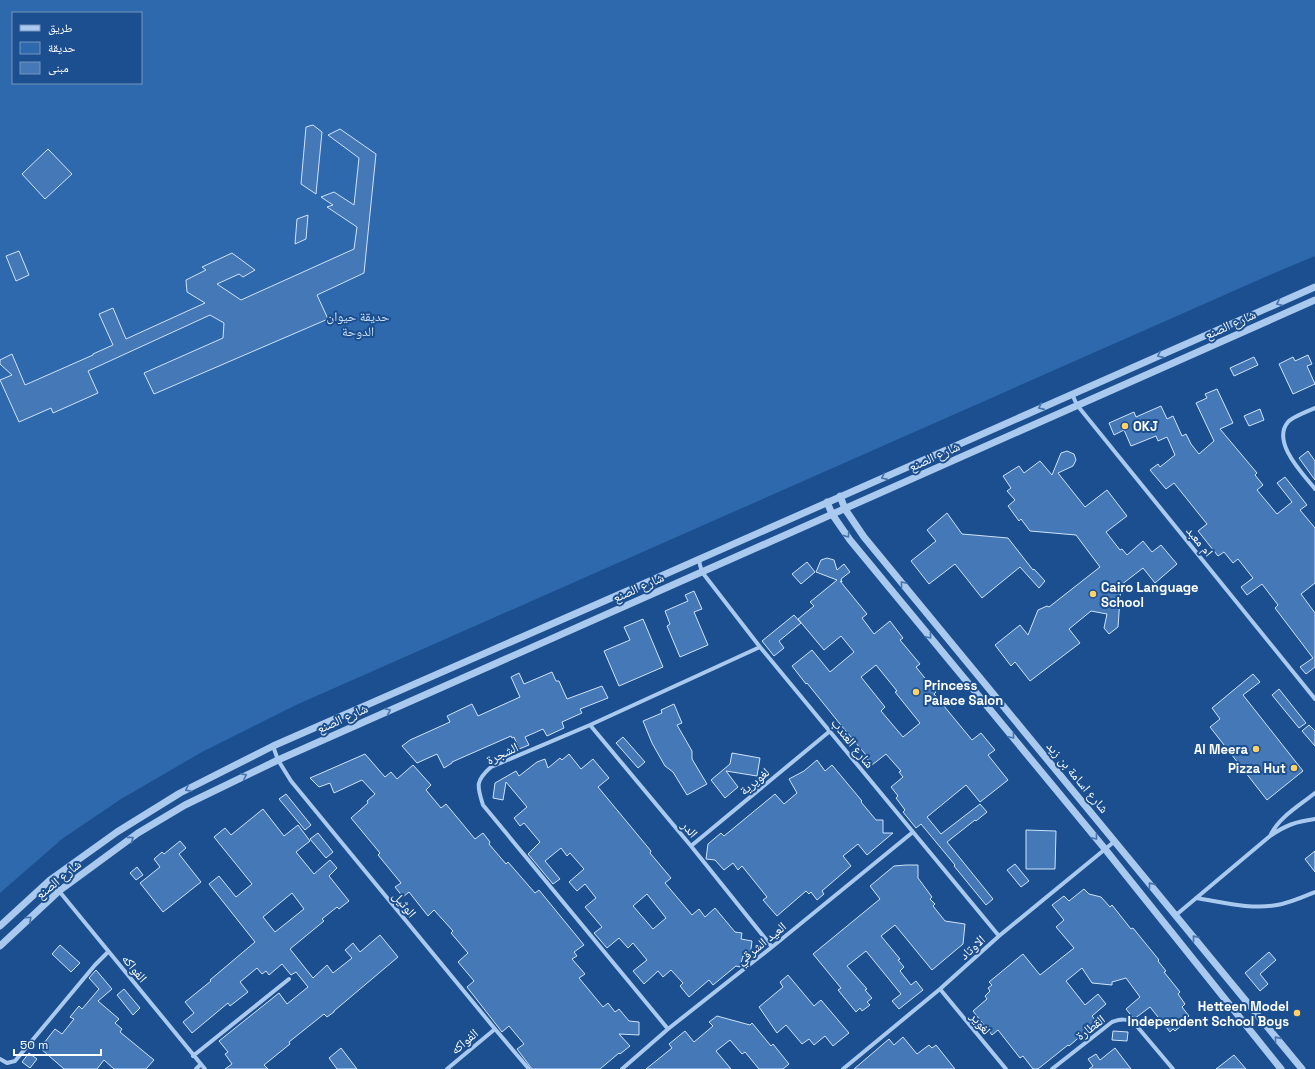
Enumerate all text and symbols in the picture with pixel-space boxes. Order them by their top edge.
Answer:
legend [12,12,142,84]
text: طريق [48,20,73,36]
text: حديقة [48,40,76,56]
text: مبنى [48,60,69,76]
one-way arrow [1276,298,1283,306]
street label: شارع الصنع [1202,306,1259,344]
park label: حديقة حيوان الدوحة [327,308,389,340]
one-way arrow [1157,350,1165,358]
one-way arrow [1038,403,1045,411]
place label: OKJ [1133,418,1158,435]
marker: OKJ [1120,421,1130,431]
street label: شارع الصنع [906,438,963,476]
one-way arrow [881,472,889,480]
street label: ام معبد [1182,523,1217,560]
one-way arrow [842,531,849,538]
street label: شارع الصنع [610,569,667,607]
place label: Cairo Language School [1101,579,1199,611]
one-way arrow [900,581,907,589]
marker: Cairo Language School [1088,589,1098,599]
one-way arrow [925,631,932,639]
place label: Princess Palace Salon [924,677,1003,709]
marker: Princess Palace Salon [911,687,921,697]
street label: شارع الصنع [314,700,371,738]
one-way arrow [384,708,391,716]
street label: شارع العندب [827,715,878,772]
one-way arrow [1008,732,1015,739]
street label: الشجرة [483,738,521,768]
street label: شارع اسامة بن زيد [1042,738,1113,817]
place label: Al Meera [1194,741,1248,758]
marker: Al Meera [1251,744,1261,754]
place label: Pizza Hut [1228,760,1286,777]
marker: Pizza Hut [1289,763,1299,773]
street label: لغويرية [736,764,773,799]
one-way arrow [240,774,248,781]
one-way arrow [185,784,192,791]
street label: الدر [677,817,702,841]
one-way arrow [1090,832,1097,839]
one-way arrow [126,837,133,844]
street label: شارع الصنع [32,856,85,904]
one-way arrow [1149,882,1156,889]
street label: الوثيل [389,888,420,921]
one-way arrow [24,917,31,924]
street label: العيد الشرقي [733,918,791,971]
street label: الاوتاد [956,931,989,963]
one-way arrow [1193,936,1200,943]
street label: الفواكه [118,951,151,986]
place label: Hetteen Model Independent School Boys [1128,998,1289,1030]
street label: لغوير [966,1008,995,1038]
marker: Hetteen Model Independent School Boys [1292,1008,1302,1018]
street label: القطارة [1072,1011,1108,1044]
street label: الفواكه [447,1025,482,1058]
scale bar [14,1031,101,1057]
one-way arrow [1275,1036,1282,1043]
text: 50 m [20,1037,48,1053]

